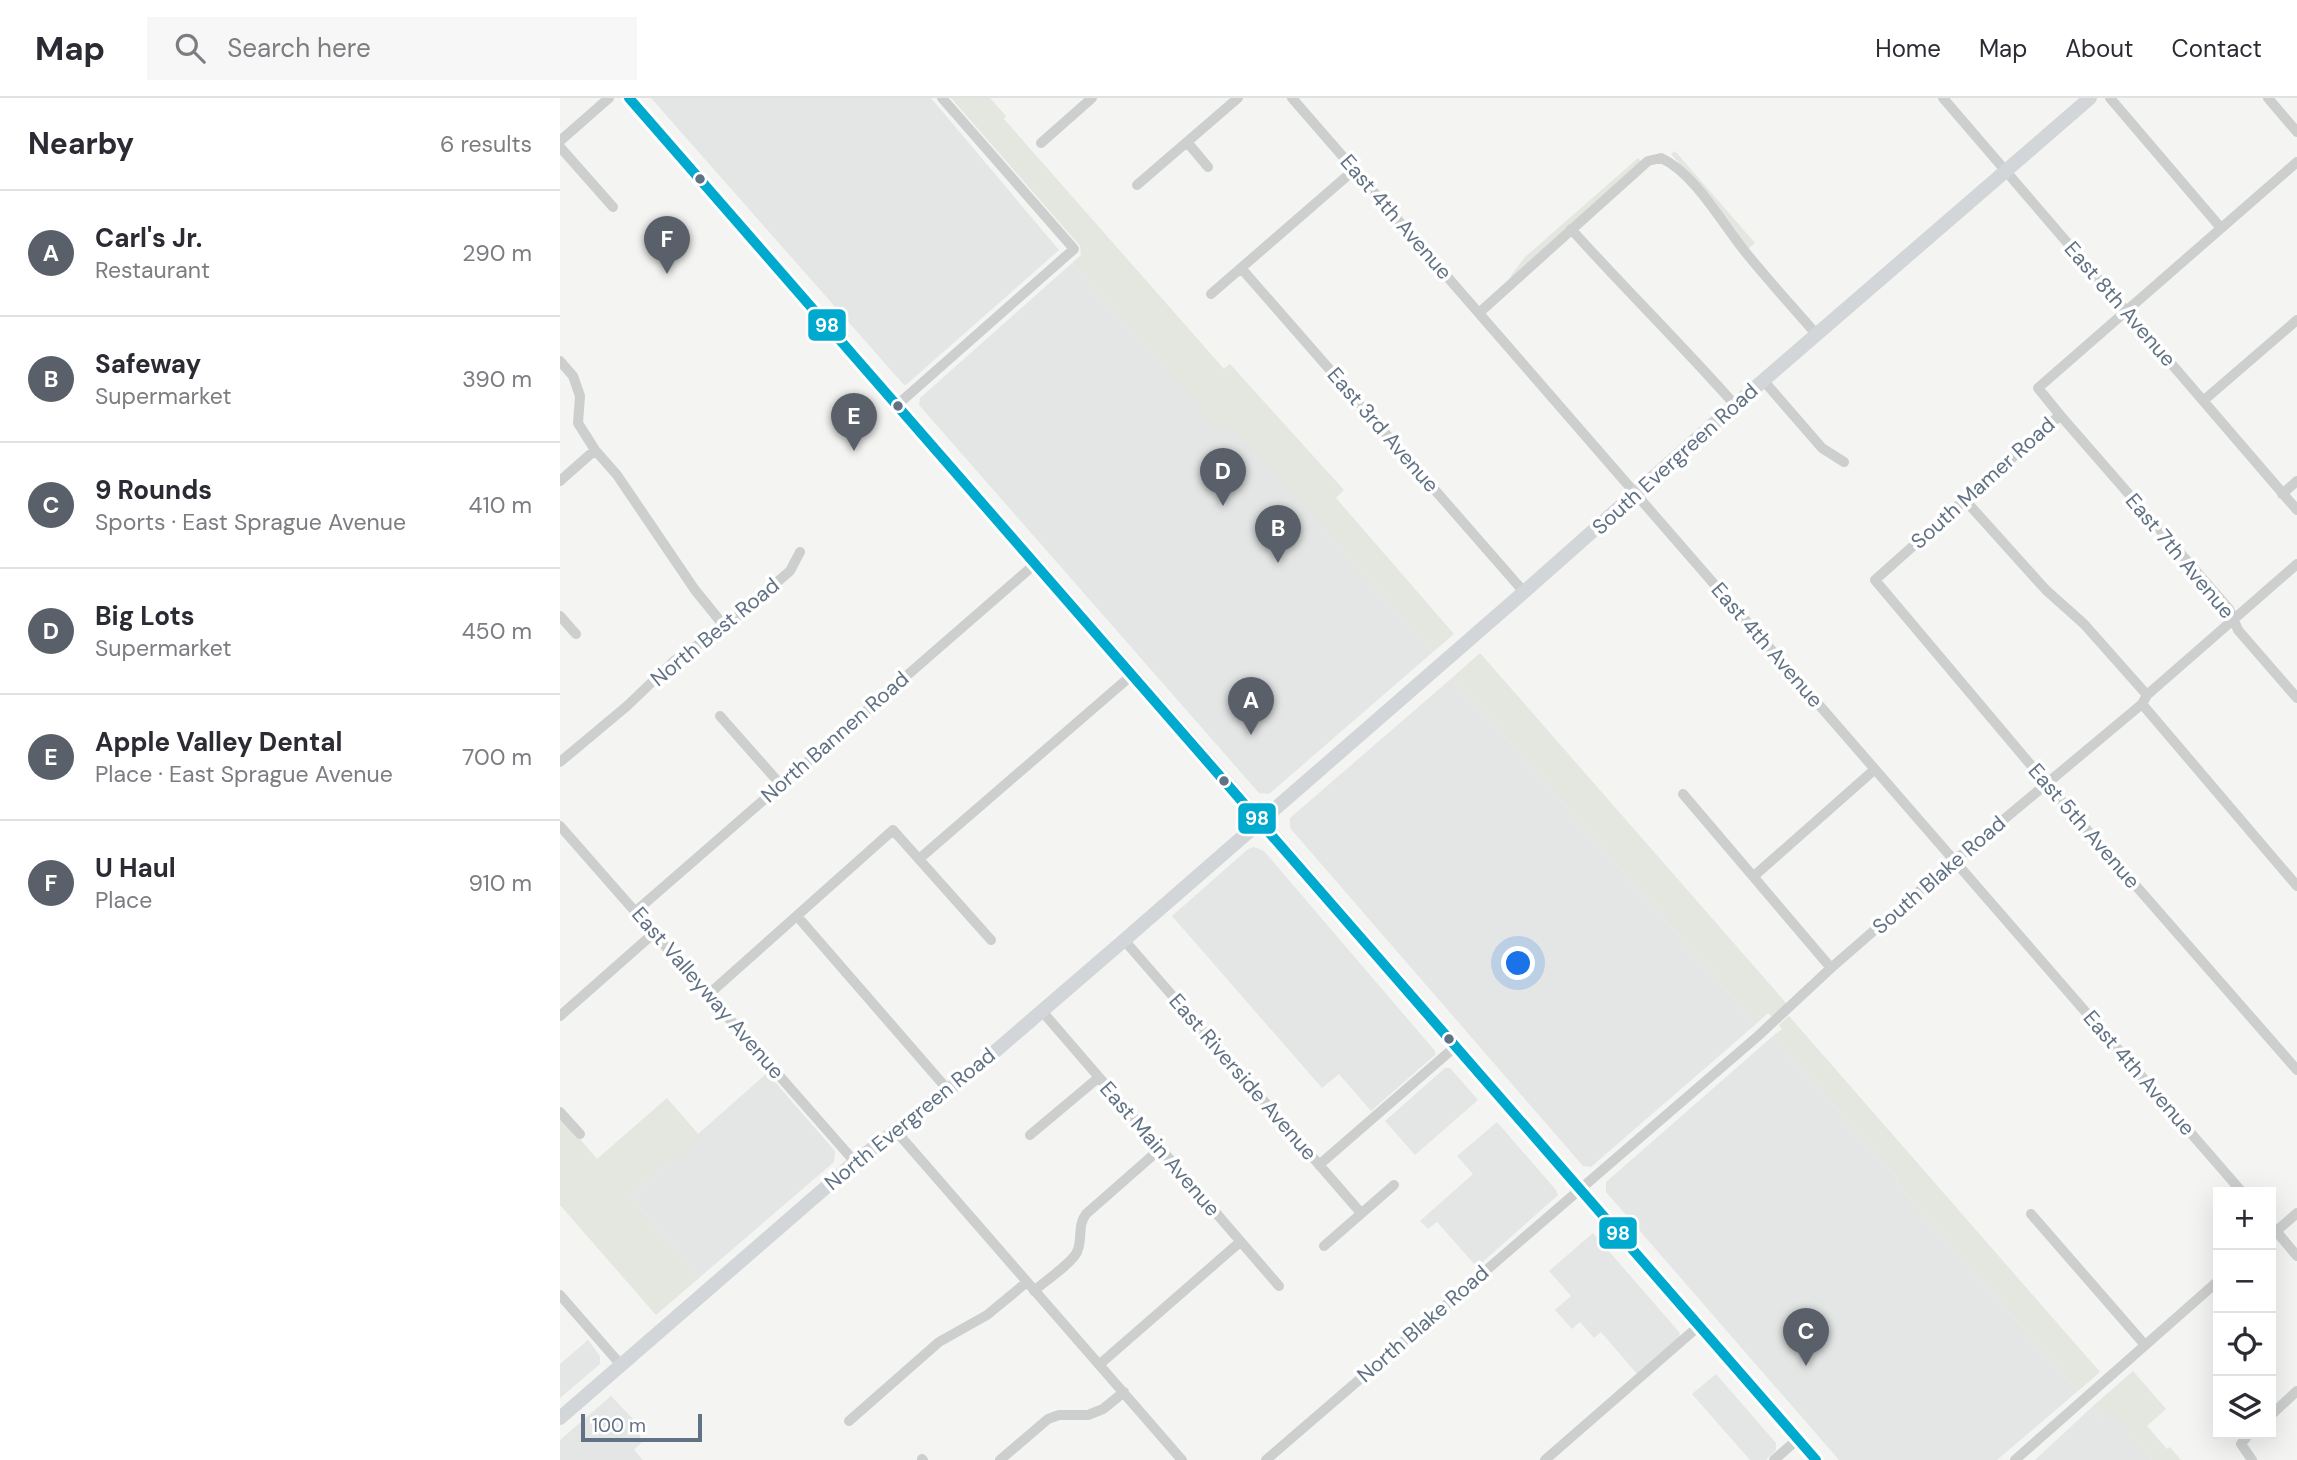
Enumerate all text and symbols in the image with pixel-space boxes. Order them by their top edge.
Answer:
search box [147,17,637,80]
text: Map [35,27,105,70]
icon: search [171,29,209,67]
text: Search here [227,31,371,65]
text: Home [1875,33,1941,64]
text: Map [1979,33,2027,64]
text: About [2065,33,2134,64]
text: Contact [2172,33,2262,64]
text: Nearby [28,124,134,163]
text: 6 results [440,129,532,159]
street label: East 4th Avenue [1334,148,1458,286]
unlabelled marker [693,172,707,186]
pin: F [644,216,690,274]
text: Carl's Jr. [95,221,202,255]
street label: East 8th Avenue [2058,235,2182,373]
text: A [43,238,59,268]
text: 290 m [462,238,532,268]
text: Restaurant [95,255,210,285]
line badge: 98 [807,308,847,342]
text: 98 [815,313,839,338]
text: Safeway [95,347,201,381]
street label: East 3rd Avenue [1321,362,1445,499]
text: B [44,364,58,394]
text: 390 m [462,364,532,394]
street label: South Evergreen Road [1586,377,1764,541]
text: Supermarket [95,381,231,411]
pin: E [831,393,877,451]
unlabelled marker [891,399,905,413]
street label: South Mamer Road [1905,411,2061,555]
pin: D [1200,448,1246,506]
text: 9 Rounds [95,473,212,507]
street label: East 7th Avenue [2119,487,2241,625]
text: C [43,490,59,520]
text: 410 m [469,490,532,520]
pin: B [1255,505,1301,563]
text: Sports · East Sprague Avenue [95,507,406,537]
street label: North Best Road [645,571,785,693]
street label: East 4th Avenue [1705,576,1829,714]
text: Big Lots [95,599,195,633]
text: D [43,616,59,646]
text: 450 m [462,616,532,646]
text: Supermarket [95,633,231,663]
street label: North Bannen Road [755,665,915,809]
pin: A [1228,677,1274,735]
text: Apple Valley Dental [95,725,342,759]
text: E [44,742,58,772]
text: 700 m [462,742,532,772]
street label: East 5th Avenue [2022,757,2146,895]
text: Place · East Sprague Avenue [95,759,393,789]
unlabelled marker [1217,774,1231,788]
line badge: 98 [1237,802,1277,835]
text: 98 [1245,806,1269,831]
street label: South Blake Road [1867,809,2011,941]
text: U Haul [95,851,176,885]
text: F [45,868,57,898]
text: 910 m [468,868,532,898]
text: Place [95,885,152,915]
street label: East Valleyway Avenue [625,901,791,1085]
your location [1501,946,1535,980]
street label: East Riverside Avenue [1163,988,1323,1166]
street label: East 4th Avenue [2077,1004,2201,1142]
unlabelled marker [1442,1032,1456,1046]
street label: North Evergreen Road [819,1041,1001,1197]
street label: East Main Avenue [1094,1076,1226,1223]
map controls [2213,1187,2276,1439]
button: + [2213,1187,2276,1250]
line badge: 98 [1598,1216,1638,1250]
text: 98 [1606,1221,1630,1246]
button: − [2213,1250,2276,1313]
street label: North Blake Road [1351,1259,1495,1389]
pin: C [1783,1308,1829,1366]
button: locate [2213,1313,2276,1376]
button: layers [2213,1376,2276,1439]
scale bar [581,1411,702,1443]
text: 100 m [592,1413,646,1438]

